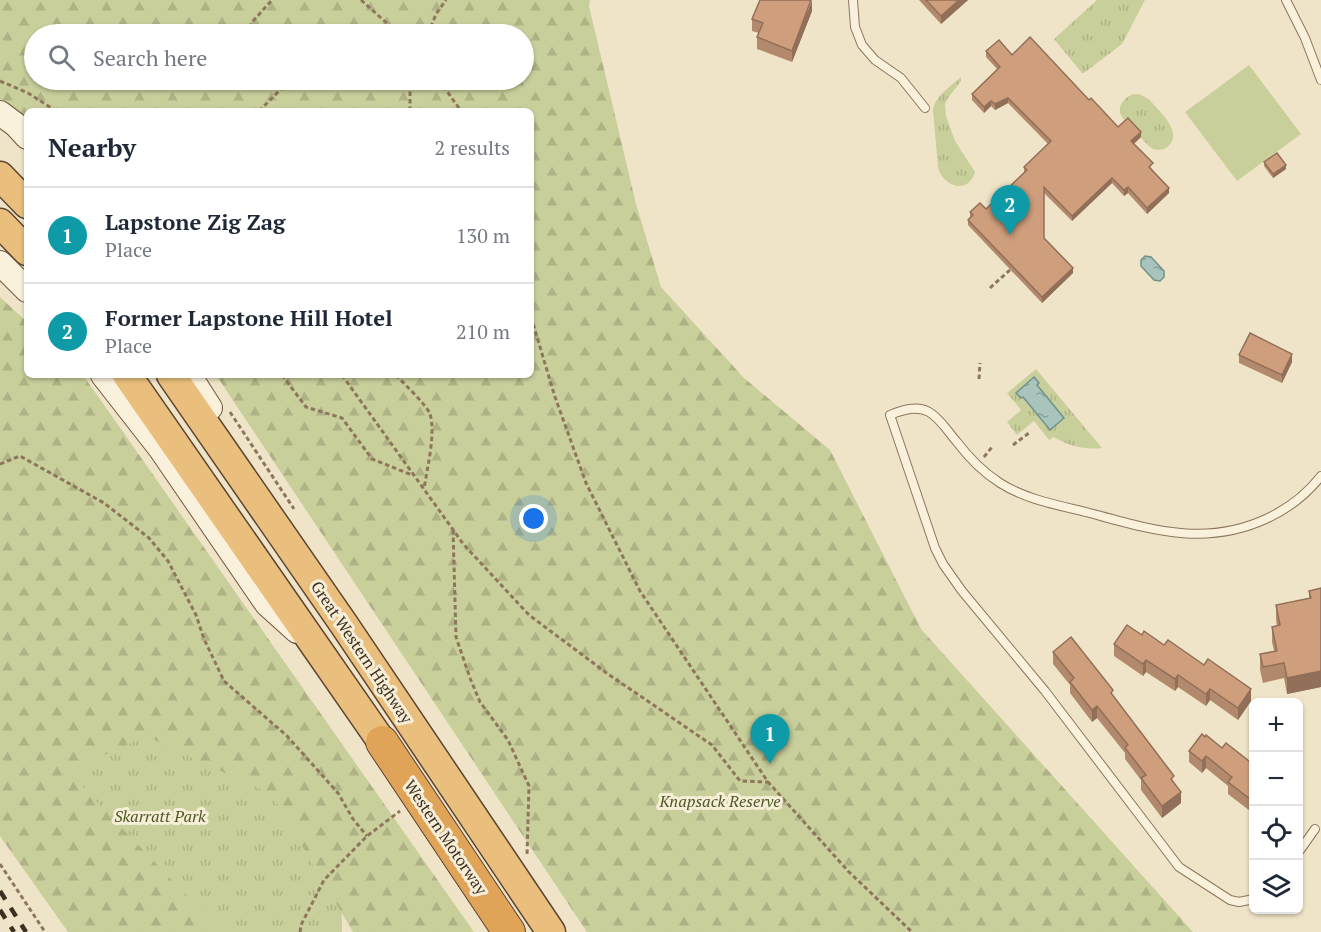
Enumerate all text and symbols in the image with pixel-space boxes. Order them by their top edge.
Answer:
search box [24,24,534,90]
icon: search [45,41,78,74]
text: Search here [93,43,207,72]
text: Nearby [48,130,136,164]
text: 2 results [435,134,510,161]
pin: 2 [990,186,1030,235]
text: Lapstone Zig Zag [105,207,285,236]
text: 1 [62,222,73,249]
text: 130 m [456,222,510,249]
text: Place [105,236,152,263]
text: Former Lapstone Hill Hotel [105,303,392,332]
text: 2 [62,318,73,345]
text: 210 m [456,318,510,345]
text: Place [105,332,152,359]
your location [519,504,548,533]
street label: Great Western Highway [306,576,418,728]
map controls [1249,698,1303,914]
button: + [1249,698,1303,752]
pin: 1 [750,714,790,764]
button: − [1249,752,1303,806]
street label: Western Motorway [399,775,493,899]
park label: Knapsack Reserve [658,790,781,812]
park label: Skarratt Park [114,805,206,827]
button: locate [1249,806,1303,860]
button: layers [1249,860,1303,914]

